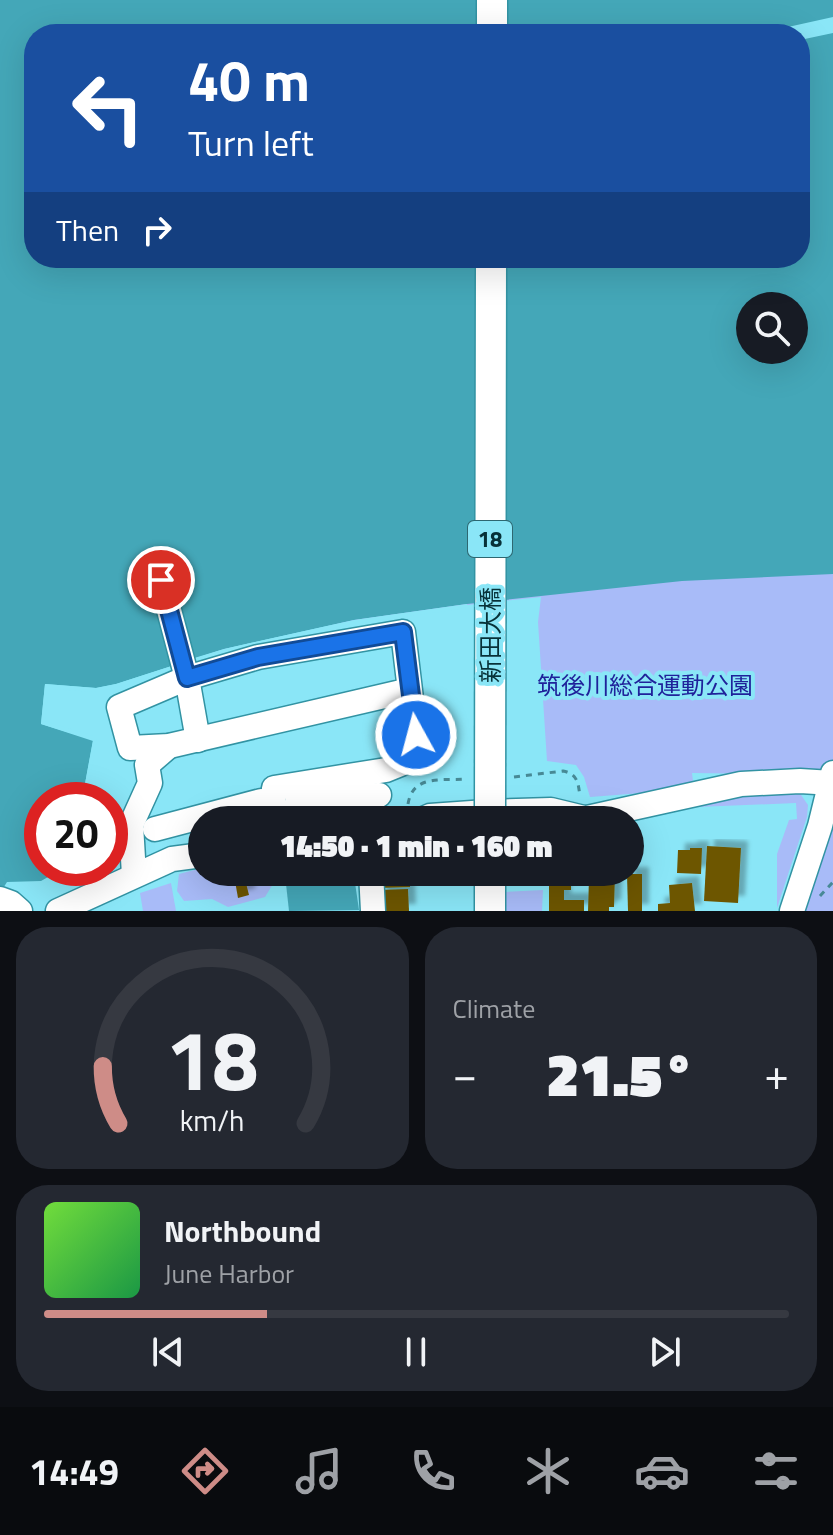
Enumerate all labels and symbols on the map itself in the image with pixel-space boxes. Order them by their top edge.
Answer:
road number: 18 [468,521,512,557]
pin [127,546,195,614]
street label: 新田大橋 [472,587,508,683]
park label: 筑後川総合運動公園 [537,667,753,703]
position arrow [374,693,458,777]
speed limit sign: 20 [24,782,128,886]

